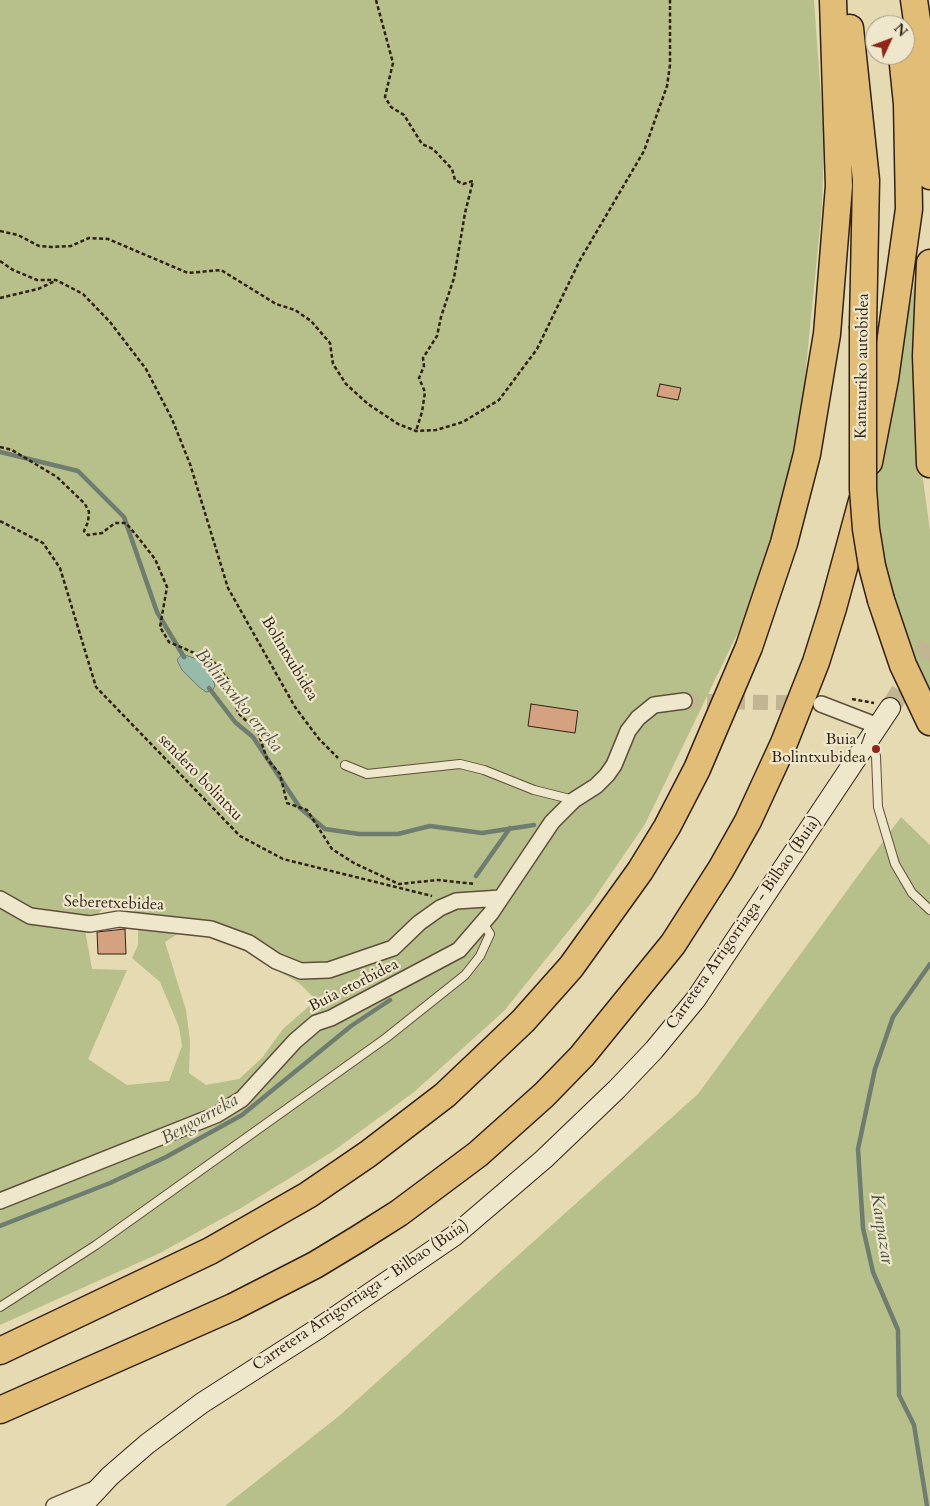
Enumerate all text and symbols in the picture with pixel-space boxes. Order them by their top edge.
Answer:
north arrow [865,15,915,65]
text: N [890,19,912,41]
street label: Kantauriko autobidea [852,293,874,439]
street label: Bolintxubidea [256,613,322,705]
water label: Bolintxuko erreka [190,645,286,757]
place label: Buia / Bolintxubidea [771,730,866,768]
street label: sendero bolintxu [154,731,246,825]
marker: Buia / Bolintxubidea [870,743,882,755]
street label: Carretera Arrigorriaga - Bilbao (Buia) [663,812,825,1034]
street label: Seberetxebidea [64,893,164,915]
street label: Buia etorbidea [306,955,402,1017]
water label: Bengoerreka [158,1090,242,1150]
water label: Kanpazar [865,1192,897,1266]
street label: Carretera Arrigorriaga - Bilbao (Buia) [249,1216,473,1376]

